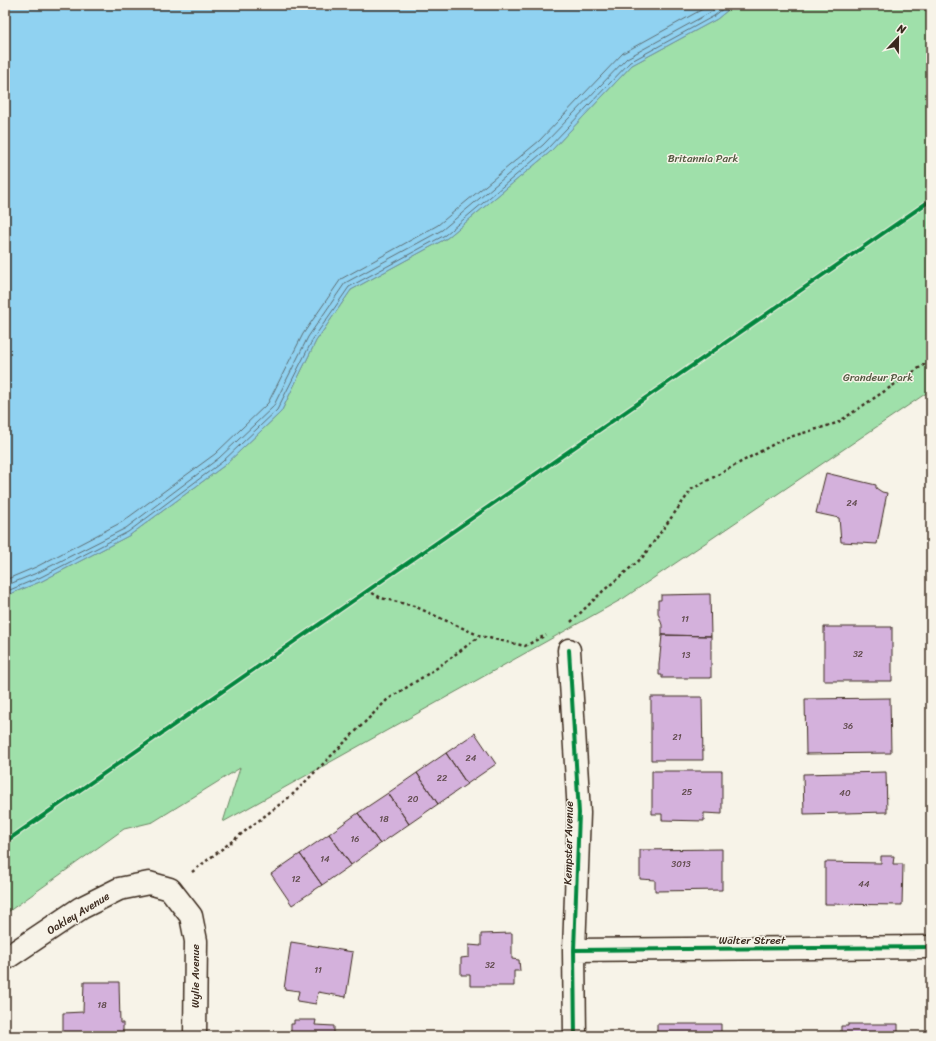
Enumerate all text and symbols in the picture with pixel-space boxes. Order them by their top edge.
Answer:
north arrow [878,18,918,58]
text: N [894,19,909,40]
park label: Britannia Park [668,149,739,168]
park label: Grandeur Park [843,368,913,387]
house number: 24 [847,495,858,511]
house number: 11 [681,611,689,627]
house number: 32 [853,646,863,662]
house number: 13 [682,647,690,663]
house number: 36 [843,718,853,734]
house number: 21 [672,729,682,745]
house number: 24 [466,750,477,766]
house number: 22 [437,770,447,786]
house number: 25 [682,784,693,800]
house number: 40 [839,785,851,801]
house number: 20 [408,791,419,807]
street label: Kempster Avenue [558,800,579,885]
house number: 18 [379,811,389,827]
house number: 16 [351,831,359,847]
house number: 14 [320,851,330,867]
house number: 3013 [671,856,691,872]
house number: 12 [291,871,301,887]
house number: 44 [858,876,870,892]
street label: Oakley Avenue [43,887,114,940]
street label: Walter Street [719,931,786,950]
street label: Wylie Avenue [186,944,205,1008]
house number: 32 [485,957,495,973]
house number: 11 [314,962,322,978]
house number: 18 [97,997,107,1013]

